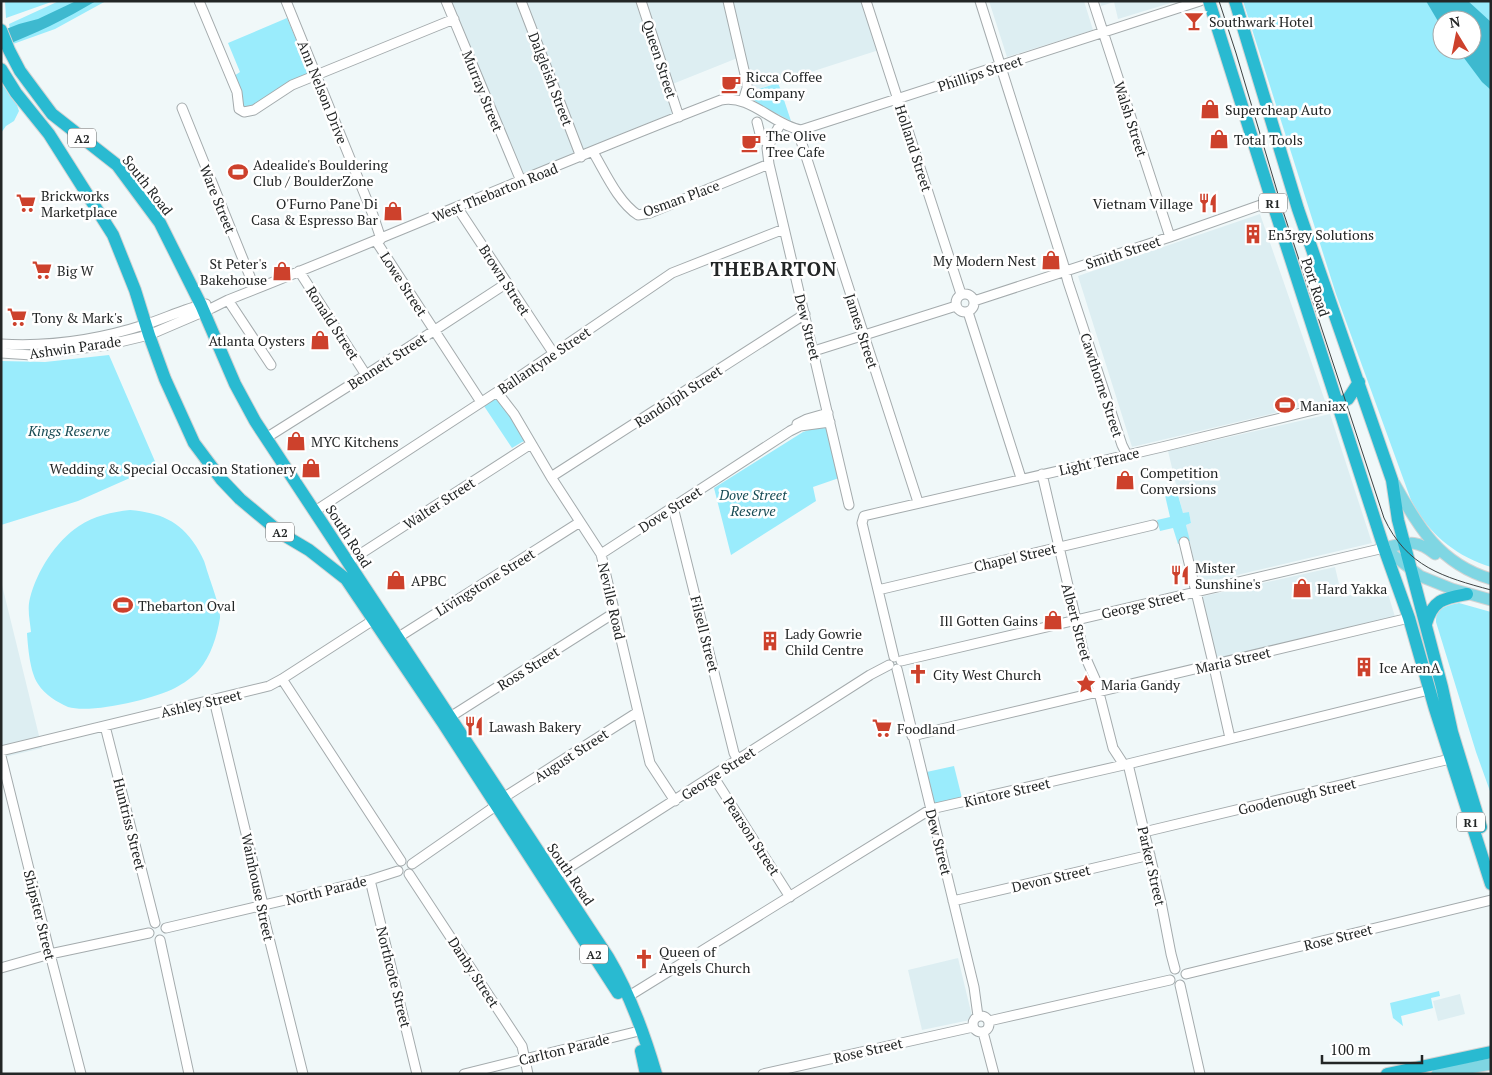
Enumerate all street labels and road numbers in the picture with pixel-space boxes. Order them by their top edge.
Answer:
street label: Queen Street [638,17,682,101]
street label: Dalgleish Street [524,29,578,129]
street label: Ann Nelson Drive [294,37,352,147]
street label: Murray Street [458,48,508,135]
street label: Phillips Street [935,50,1026,96]
street label: Walsh Street [1110,79,1152,160]
street label: Holland Street [891,102,937,195]
road number: A2 [68,128,96,148]
street label: South Road [119,151,178,219]
street label: West Thebarton Road [429,158,561,226]
street label: Ware Street [196,162,241,237]
street label: Osman Place [640,175,722,221]
road number: R1 [1259,194,1287,212]
street label: Smith Street [1083,231,1164,273]
street label: Brown Street [475,241,535,320]
street label: Lowe Street [376,248,432,320]
street label: Port Road [1298,255,1335,319]
street label: Ronald Street [302,282,364,364]
street label: James Street [841,291,883,372]
street label: Dew Street [791,292,826,363]
street label: Ballantyne Street [494,322,595,398]
street label: Bennett Street [344,328,431,394]
street label: Cawthorne Street [1076,330,1128,441]
street label: Ashwin Parade [28,331,122,363]
street label: Randolph Street [630,360,726,431]
street label: Light Terrace [1057,443,1141,479]
street label: Walter Street [400,472,479,533]
street label: Dove Street [635,481,706,537]
street label: South Road [322,501,377,571]
road number: A2 [266,522,294,542]
street label: Chapel Street [972,538,1059,576]
street label: Livingstone Street [432,543,539,620]
street label: Neville Road [594,561,630,642]
street label: Albert Street [1057,581,1097,664]
street label: George Street [1099,585,1187,623]
street label: Filsell Street [686,594,724,675]
street label: Ross Street [494,641,563,694]
street label: Maria Street [1194,642,1273,678]
street label: Ashley Street [159,684,244,722]
street label: August Street [530,723,612,786]
street label: George Street [677,741,759,804]
street label: Kintore Street [962,773,1053,811]
street label: Goodenough Street [1236,773,1359,819]
street label: Huntriss Street [109,776,151,873]
street label: Pearson Street [719,793,785,880]
street label: Dew Street [922,807,957,878]
road number: R1 [1457,812,1485,832]
street label: Parker Street [1134,824,1171,908]
street label: Wainhouse Street [237,831,279,943]
street label: South Road [543,839,599,909]
street label: Devon Street [1010,860,1093,896]
street label: Shipster Street [20,868,61,963]
street label: North Parade [284,871,368,909]
street label: Rose Street [1302,919,1375,955]
street label: Northcote Street [372,924,416,1030]
street label: Danby Street [444,933,504,1012]
road number: A2 [580,944,608,964]
street label: Carlton Parade [517,1029,611,1069]
street label: Rose Street [832,1033,905,1067]

